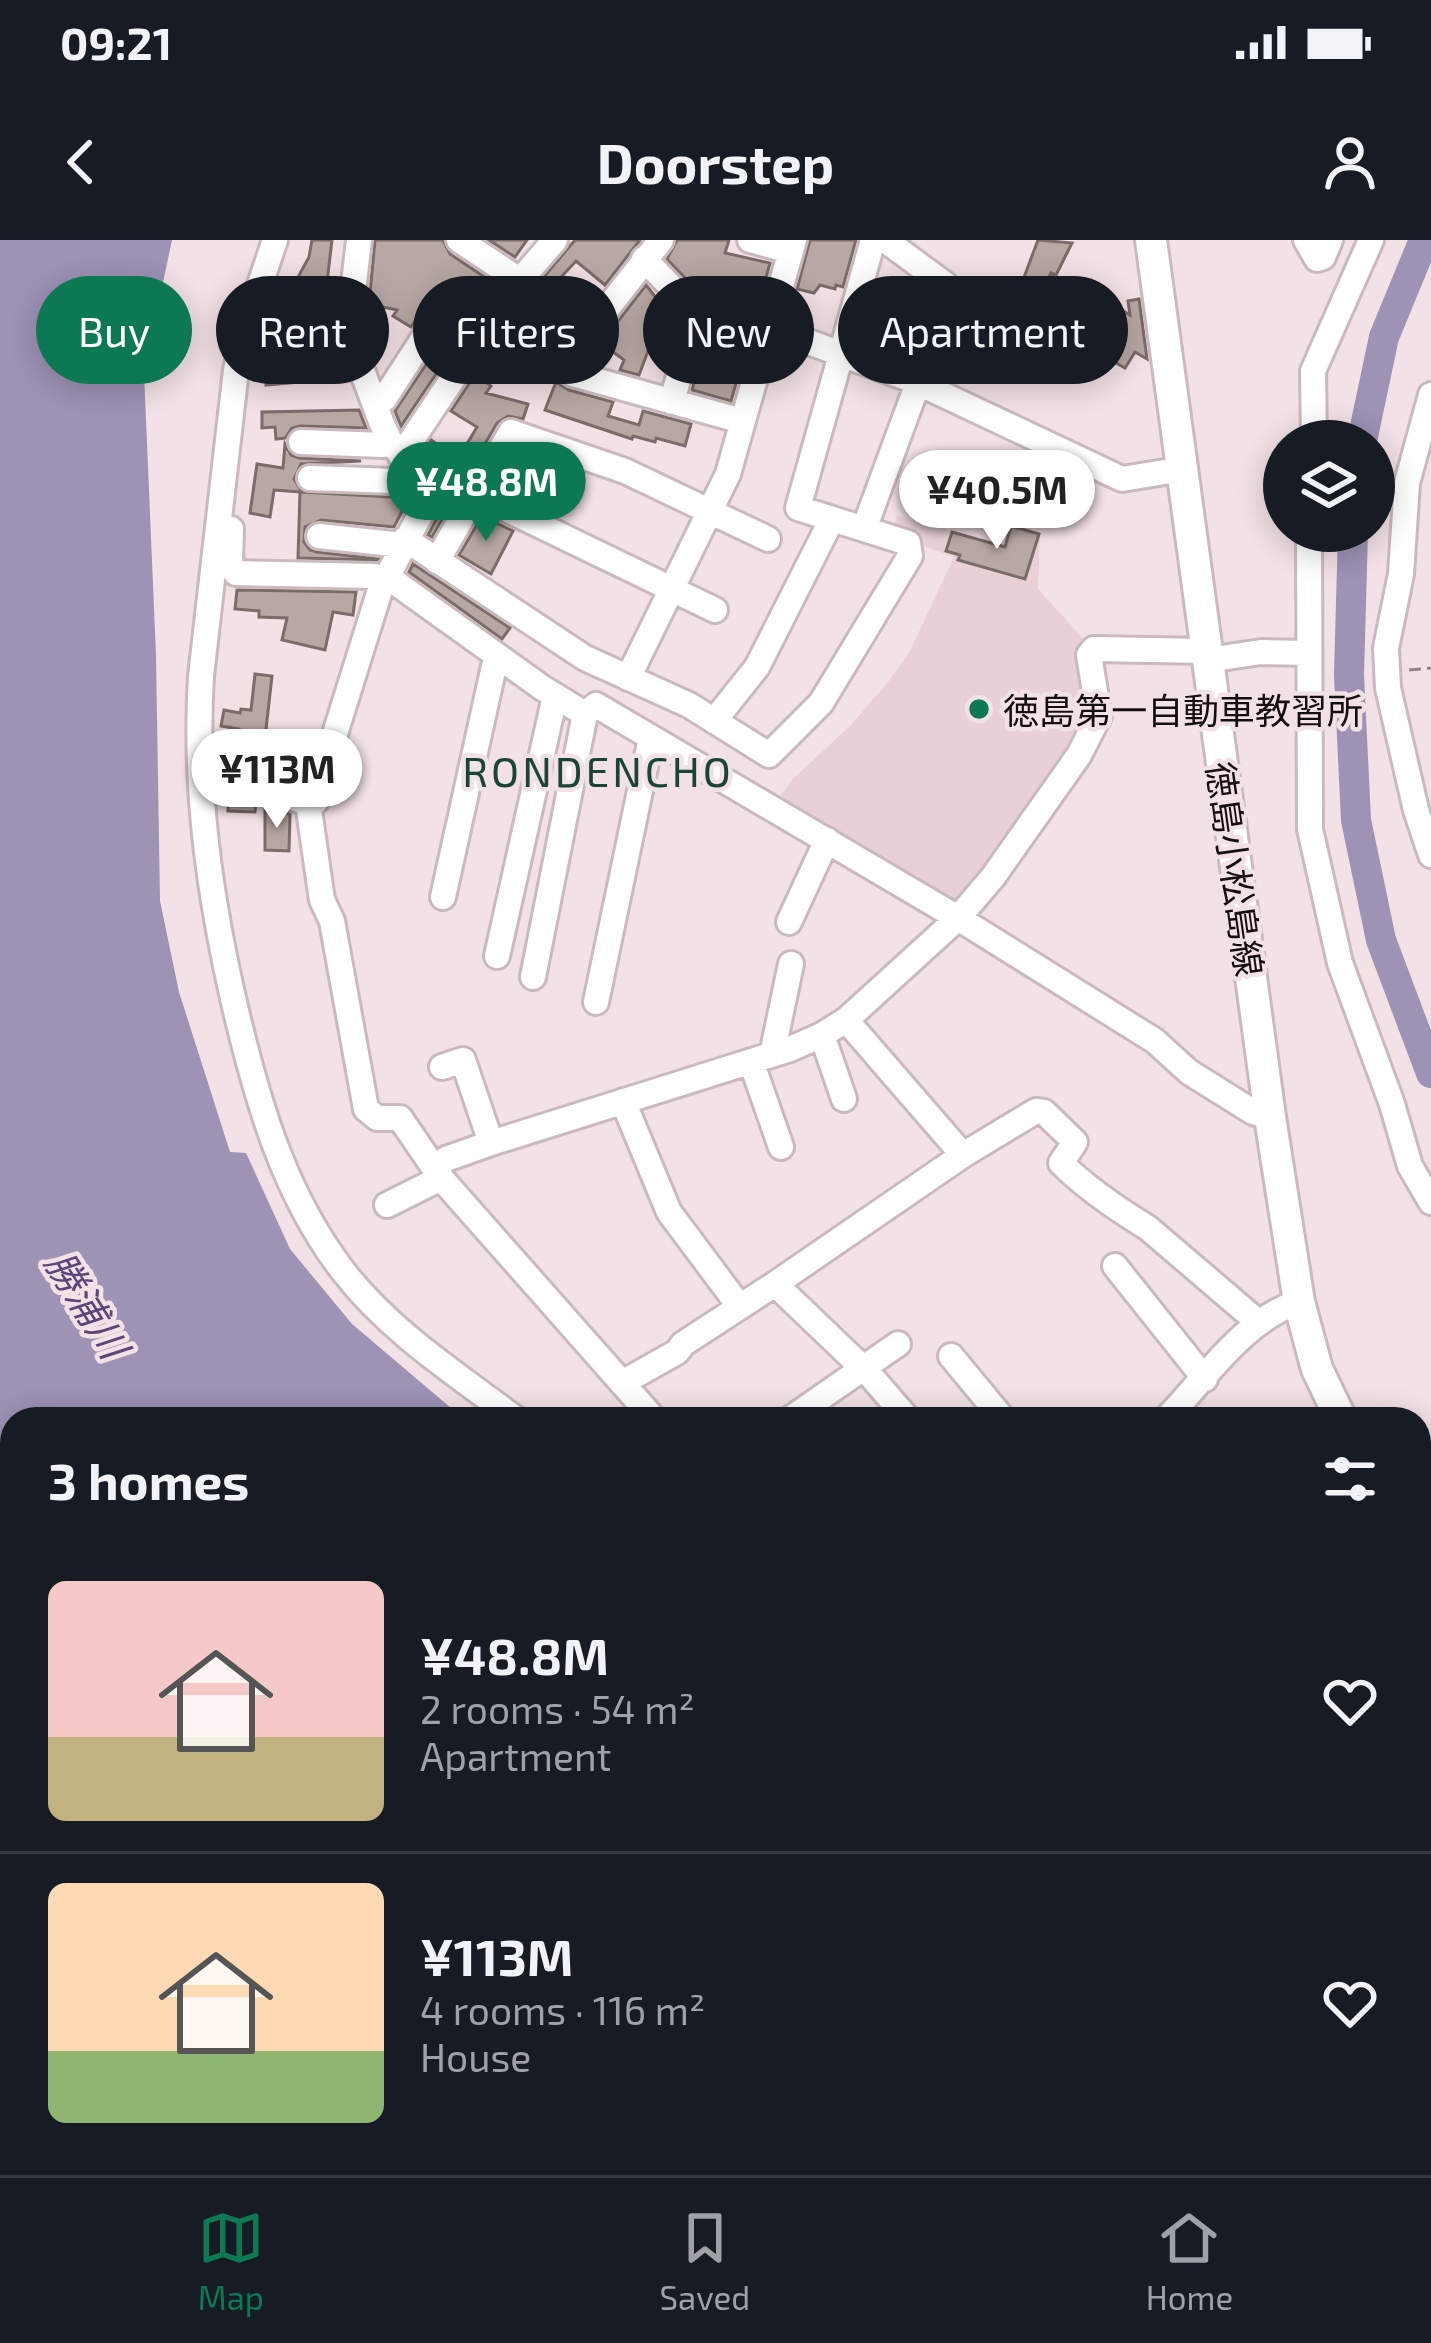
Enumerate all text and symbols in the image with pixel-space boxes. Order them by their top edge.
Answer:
text: 09:21 [60,15,172,69]
icon: back [48,129,114,195]
icon: person [1317,129,1383,195]
text: Doorstep [597,130,834,195]
chip: Buy [36,276,192,384]
chip: Rent [216,276,389,384]
chip: Filters [413,276,619,384]
chip: New [643,276,814,384]
chip: Apartment [838,276,1128,384]
map controls [1263,420,1395,552]
button: layers [1263,420,1395,552]
pin: ¥48.8M [388,442,584,544]
pin: ¥40.5M [899,450,1095,552]
text: ¥48.8M [414,457,558,504]
text: ¥40.5M [926,465,1068,512]
place label: 徳島第一自動車教習所 [1003,688,1363,731]
marker: 徳島第一自動車教習所 [966,696,992,722]
pin: ¥113M [193,729,361,831]
text: ¥113M [218,744,336,791]
district label: RONDENCHO [462,745,734,795]
street label: 徳島小松島線 [1200,759,1272,979]
water label: 勝浦川 [37,1242,141,1369]
icon: filters [1317,1446,1383,1512]
text: 3 homes [48,1449,249,1510]
text: ¥48.8M [420,1624,609,1685]
icon: home [144,1629,288,1773]
icon: heart [1317,1668,1383,1734]
text: 2 rooms · 54 m² [420,1685,695,1732]
text: Apartment [420,1732,611,1779]
text: ¥113M [420,1925,574,1986]
icon: home [144,1931,288,2075]
icon: heart [1317,1970,1383,2036]
text: 4 rooms · 116 m² [420,1986,705,2033]
text: House [420,2033,531,2080]
tab: Map [198,2205,264,2317]
tab: Saved [660,2205,750,2317]
tab: Home [1146,2205,1233,2317]

